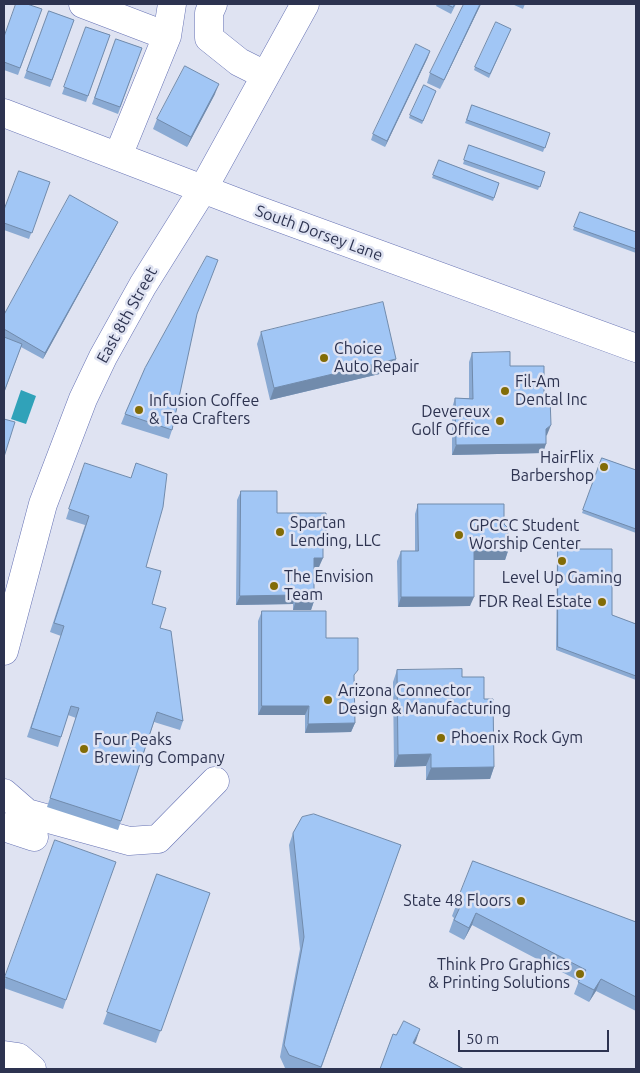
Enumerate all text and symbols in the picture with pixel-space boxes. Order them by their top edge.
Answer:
street label: South Dorsey Lane [253,201,385,265]
street label: East 8th Street [93,264,161,366]
place label: Choice Auto Repair [334,339,419,377]
marker: Choice Auto Repair [318,352,330,364]
place label: Fil-Am Dental Inc [515,372,587,410]
marker: Fil-Am Dental Inc [499,385,511,397]
place label: Infusion Coffee & Tea Crafters [149,391,259,429]
place label: Devereux Golf Office [411,402,490,440]
marker: Infusion Coffee & Tea Crafters [133,404,145,416]
marker: Devereux Golf Office [494,415,506,427]
place label: HairFlix Barbershop [510,448,594,486]
marker: HairFlix Barbershop [598,461,610,473]
place label: Spartan Lending, LLC [290,513,381,551]
place label: GPCCC Student Worship Center [469,516,581,554]
marker: Spartan Lending, LLC [274,526,286,538]
marker: GPCCC Student Worship Center [453,529,465,541]
marker: Level Up Gaming [556,555,568,567]
place label: The Envision Team [284,567,374,605]
place label: Level Up Gaming [502,568,622,588]
marker: The Envision Team [268,580,280,592]
place label: FDR Real Estate [478,592,592,612]
marker: FDR Real Estate [596,596,608,608]
place label: Arizona Connector Design & Manufacturing [338,681,511,719]
marker: Arizona Connector Design & Manufacturing [322,694,334,706]
place label: Phoenix Rock Gym [451,728,583,748]
place label: Four Peaks Brewing Company [94,730,225,768]
marker: Phoenix Rock Gym [435,732,447,744]
marker: Four Peaks Brewing Company [78,743,90,755]
place label: State 48 Floors [403,891,511,911]
marker: State 48 Floors [515,895,527,907]
place label: Think Pro Graphics & Printing Solutions [428,955,570,993]
marker: Think Pro Graphics & Printing Solutions [574,968,586,980]
scale bar [460,1020,611,1052]
text: 50 m [466,1030,499,1047]

